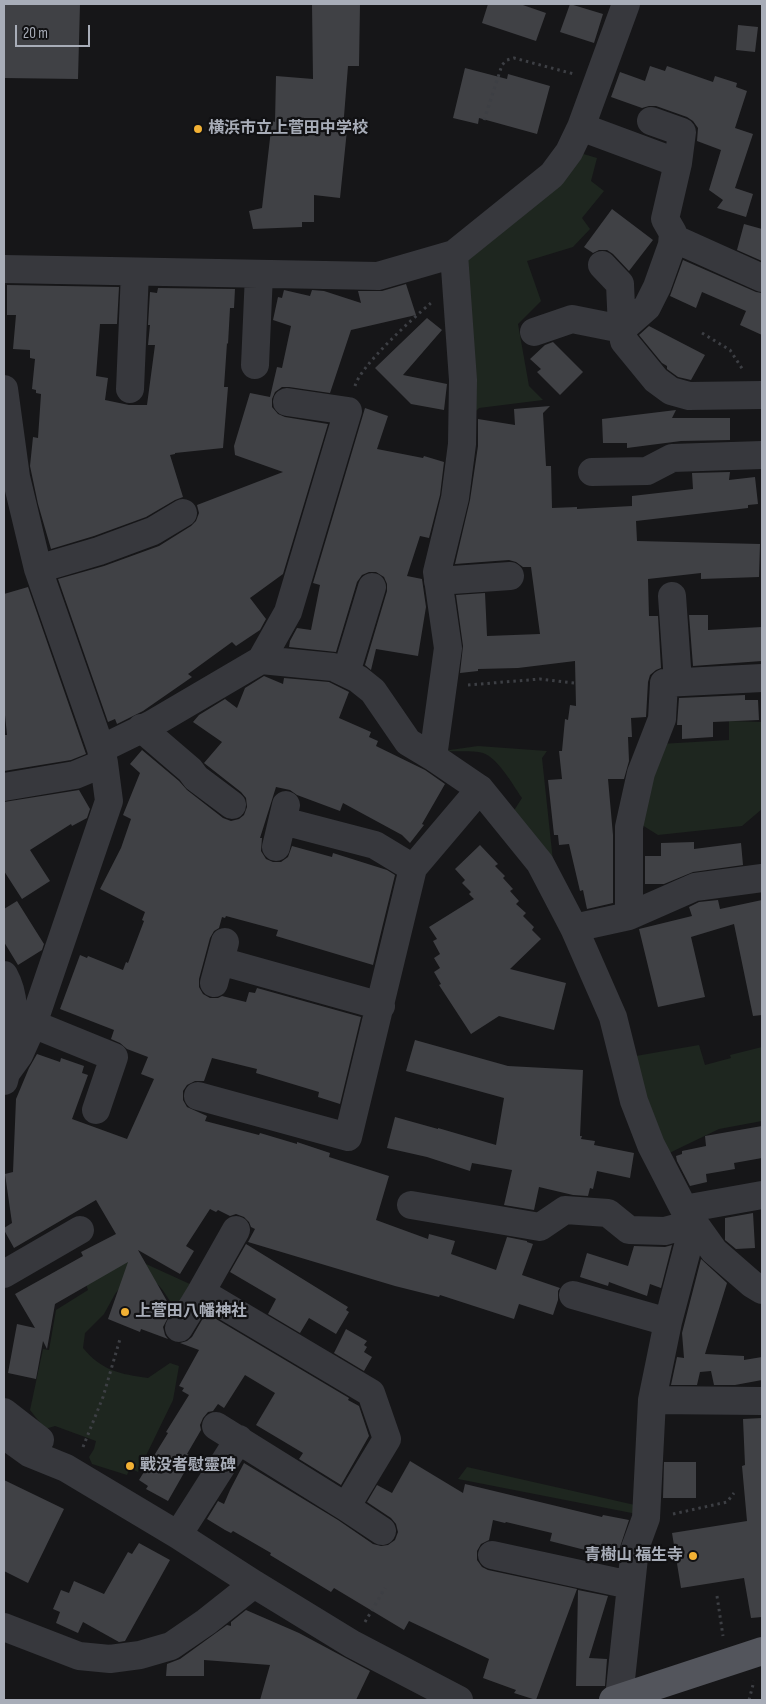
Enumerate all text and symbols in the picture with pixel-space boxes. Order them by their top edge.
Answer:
scale bar [18,15,92,47]
text: 20 m [23,24,48,43]
place label: 横浜市立上菅田中学校 [208,119,368,139]
marker: 横浜市立上菅田中学校 [192,123,204,135]
place label: 上菅田八幡神社 [135,1302,247,1322]
marker: 上菅田八幡神社 [119,1306,131,1318]
place label: 戰没者慰靈碑 [140,1456,236,1476]
marker: 戰没者慰靈碑 [124,1460,136,1472]
place label: 青樹山 福生寺 [585,1546,683,1566]
marker: 青樹山 福生寺 [687,1550,699,1562]

